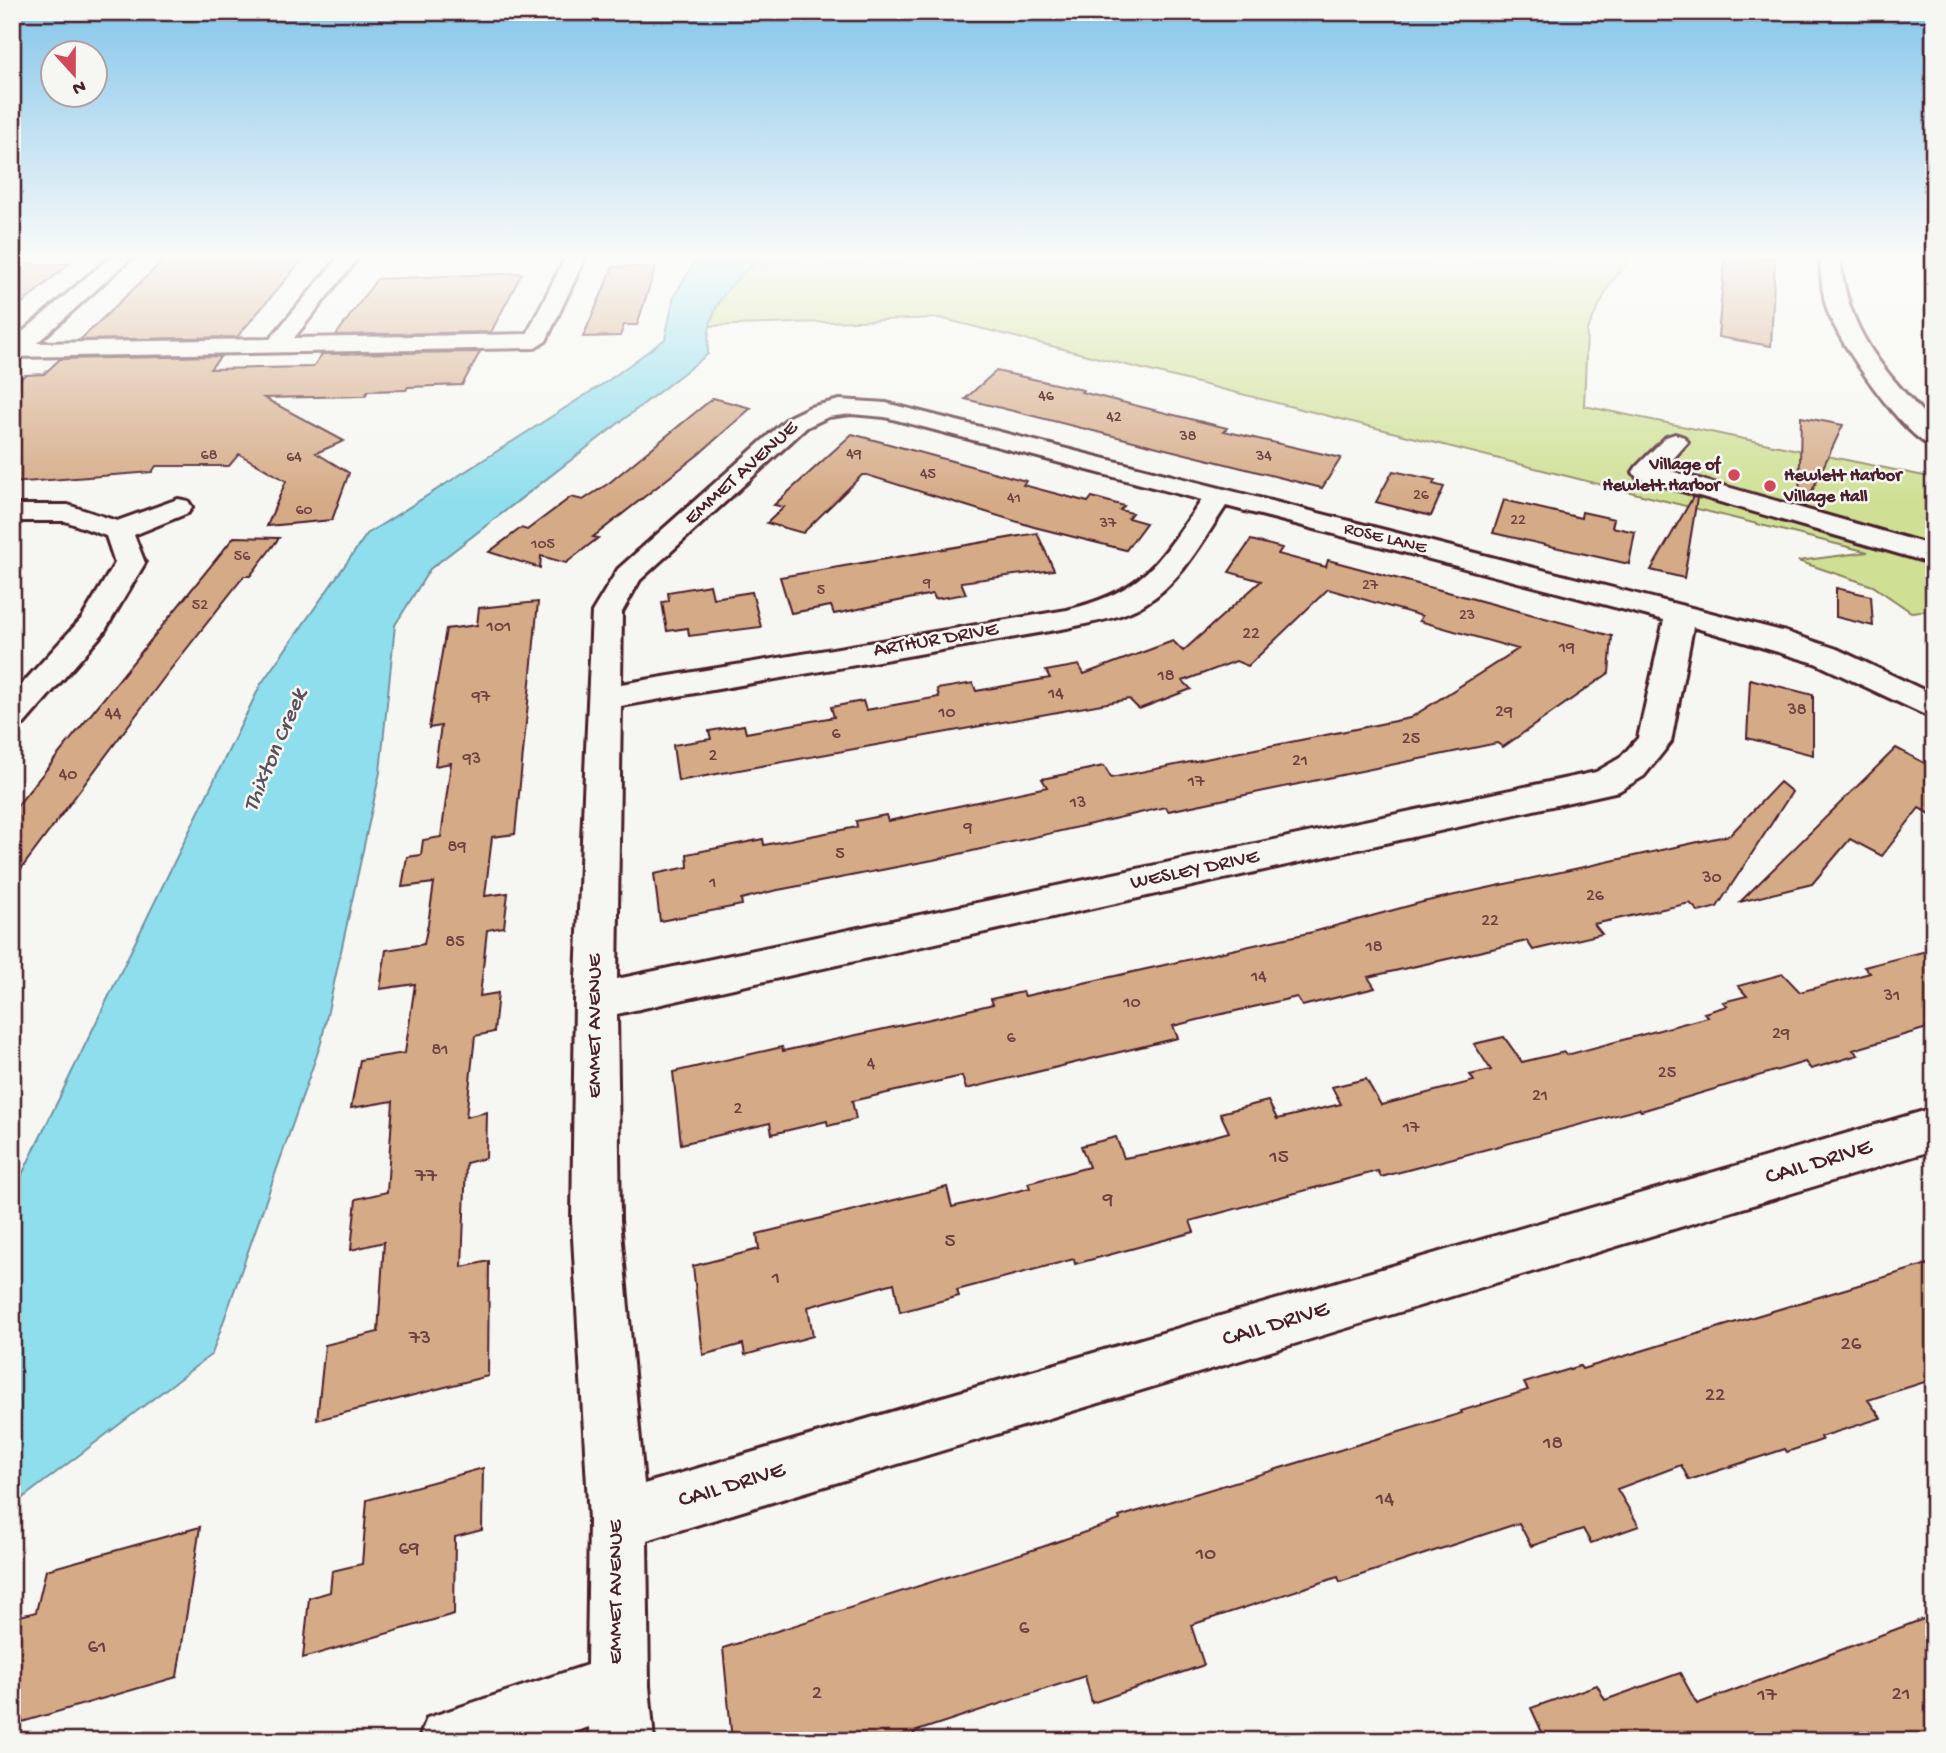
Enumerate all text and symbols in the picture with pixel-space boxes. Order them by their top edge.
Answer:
north arrow [38,38,108,108]
text: N [69,74,89,100]
house number: 46 [1038,388,1055,407]
house number: 42 [1106,409,1122,428]
street label: EMMET AVENUE [680,416,805,532]
house number: 38 [1178,428,1197,447]
house number: 49 [846,446,862,465]
house number: 68 [201,447,218,466]
house number: 34 [1255,448,1272,467]
house number: 64 [286,449,302,468]
place label: Village of Hewlett Harbor [1602,455,1723,497]
house number: 45 [920,466,936,485]
place label: Hewlett Harbor Village Hall [1783,466,1904,508]
marker: Village of Hewlett Harbor [1726,467,1742,483]
marker: Hewlett Harbor Village Hall [1762,478,1778,494]
house number: 26 [1413,487,1430,506]
house number: 41 [1007,490,1021,509]
house number: 60 [295,502,313,521]
house number: 22 [1510,512,1526,531]
house number: 37 [1099,515,1117,534]
street label: ROSE LANE [1342,519,1429,560]
house number: 105 [530,536,555,555]
house number: 56 [234,548,251,567]
house number: 9 [922,575,931,594]
house number: 27 [1362,577,1379,596]
house number: 5 [817,582,825,601]
house number: 52 [192,597,208,616]
house number: 23 [1459,607,1475,626]
house number: 101 [486,617,511,638]
street label: ARTHUR DRIVE [872,618,1001,664]
house number: 22 [1242,624,1260,645]
house number: 19 [1558,638,1575,659]
house number: 18 [1156,666,1175,687]
water label: Thixton Creek [238,683,315,816]
house number: 14 [1047,684,1064,705]
house number: 97 [471,687,491,708]
house number: 38 [1786,700,1807,721]
house number: 29 [1495,702,1513,723]
house number: 10 [937,703,956,724]
house number: 44 [104,704,122,725]
house number: 6 [831,724,841,745]
house number: 25 [1402,729,1420,750]
house number: 2 [709,746,718,767]
house number: 93 [462,749,481,770]
house number: 21 [1292,751,1308,772]
house number: 40 [59,765,77,786]
house number: 17 [1187,772,1205,793]
house number: 13 [1069,793,1086,814]
house number: 9 [962,818,973,839]
house number: 89 [448,837,466,858]
house number: 5 [835,844,845,865]
street label: WESLEY DRIVE [1128,845,1262,897]
house number: 30 [1701,868,1722,889]
house number: 1 [708,873,717,894]
house number: 26 [1586,886,1605,907]
house number: 22 [1481,911,1499,932]
house number: 85 [445,932,465,953]
house number: 18 [1364,937,1383,958]
street label: EMMET AVENUE [584,953,609,1098]
house number: 14 [1250,967,1267,988]
house number: 31 [1883,986,1900,1007]
house number: 10 [1122,993,1141,1014]
house number: 29 [1772,1024,1790,1045]
house number: 6 [1006,1028,1016,1049]
house number: 81 [431,1040,449,1061]
house number: 4 [867,1054,876,1075]
house number: 25 [1658,1063,1676,1084]
house number: 21 [1532,1086,1548,1107]
house number: 2 [734,1099,743,1120]
house number: 17 [1402,1118,1420,1139]
street label: CAIL DRIVE [1762,1133,1877,1193]
house number: 15 [1268,1146,1289,1171]
house number: 77 [414,1165,438,1190]
house number: 9 [1102,1189,1114,1214]
house number: 5 [944,1230,956,1255]
house number: 1 [771,1267,780,1292]
street label: CAIL DRIVE [1219,1295,1334,1355]
house number: 73 [408,1327,431,1352]
house number: 26 [1841,1333,1862,1358]
house number: 22 [1705,1384,1725,1409]
house number: 18 [1542,1432,1563,1457]
street label: CAIL DRIVE [675,1456,790,1516]
house number: 14 [1375,1488,1394,1513]
street label: EMMET AVENUE [605,1519,630,1664]
house number: 69 [398,1538,420,1563]
house number: 10 [1195,1543,1216,1568]
house number: 6 [1019,1617,1030,1642]
house number: 61 [87,1636,107,1661]
house number: 2 [812,1682,822,1707]
house number: 21 [1892,1683,1910,1708]
house number: 17 [1756,1684,1778,1709]

